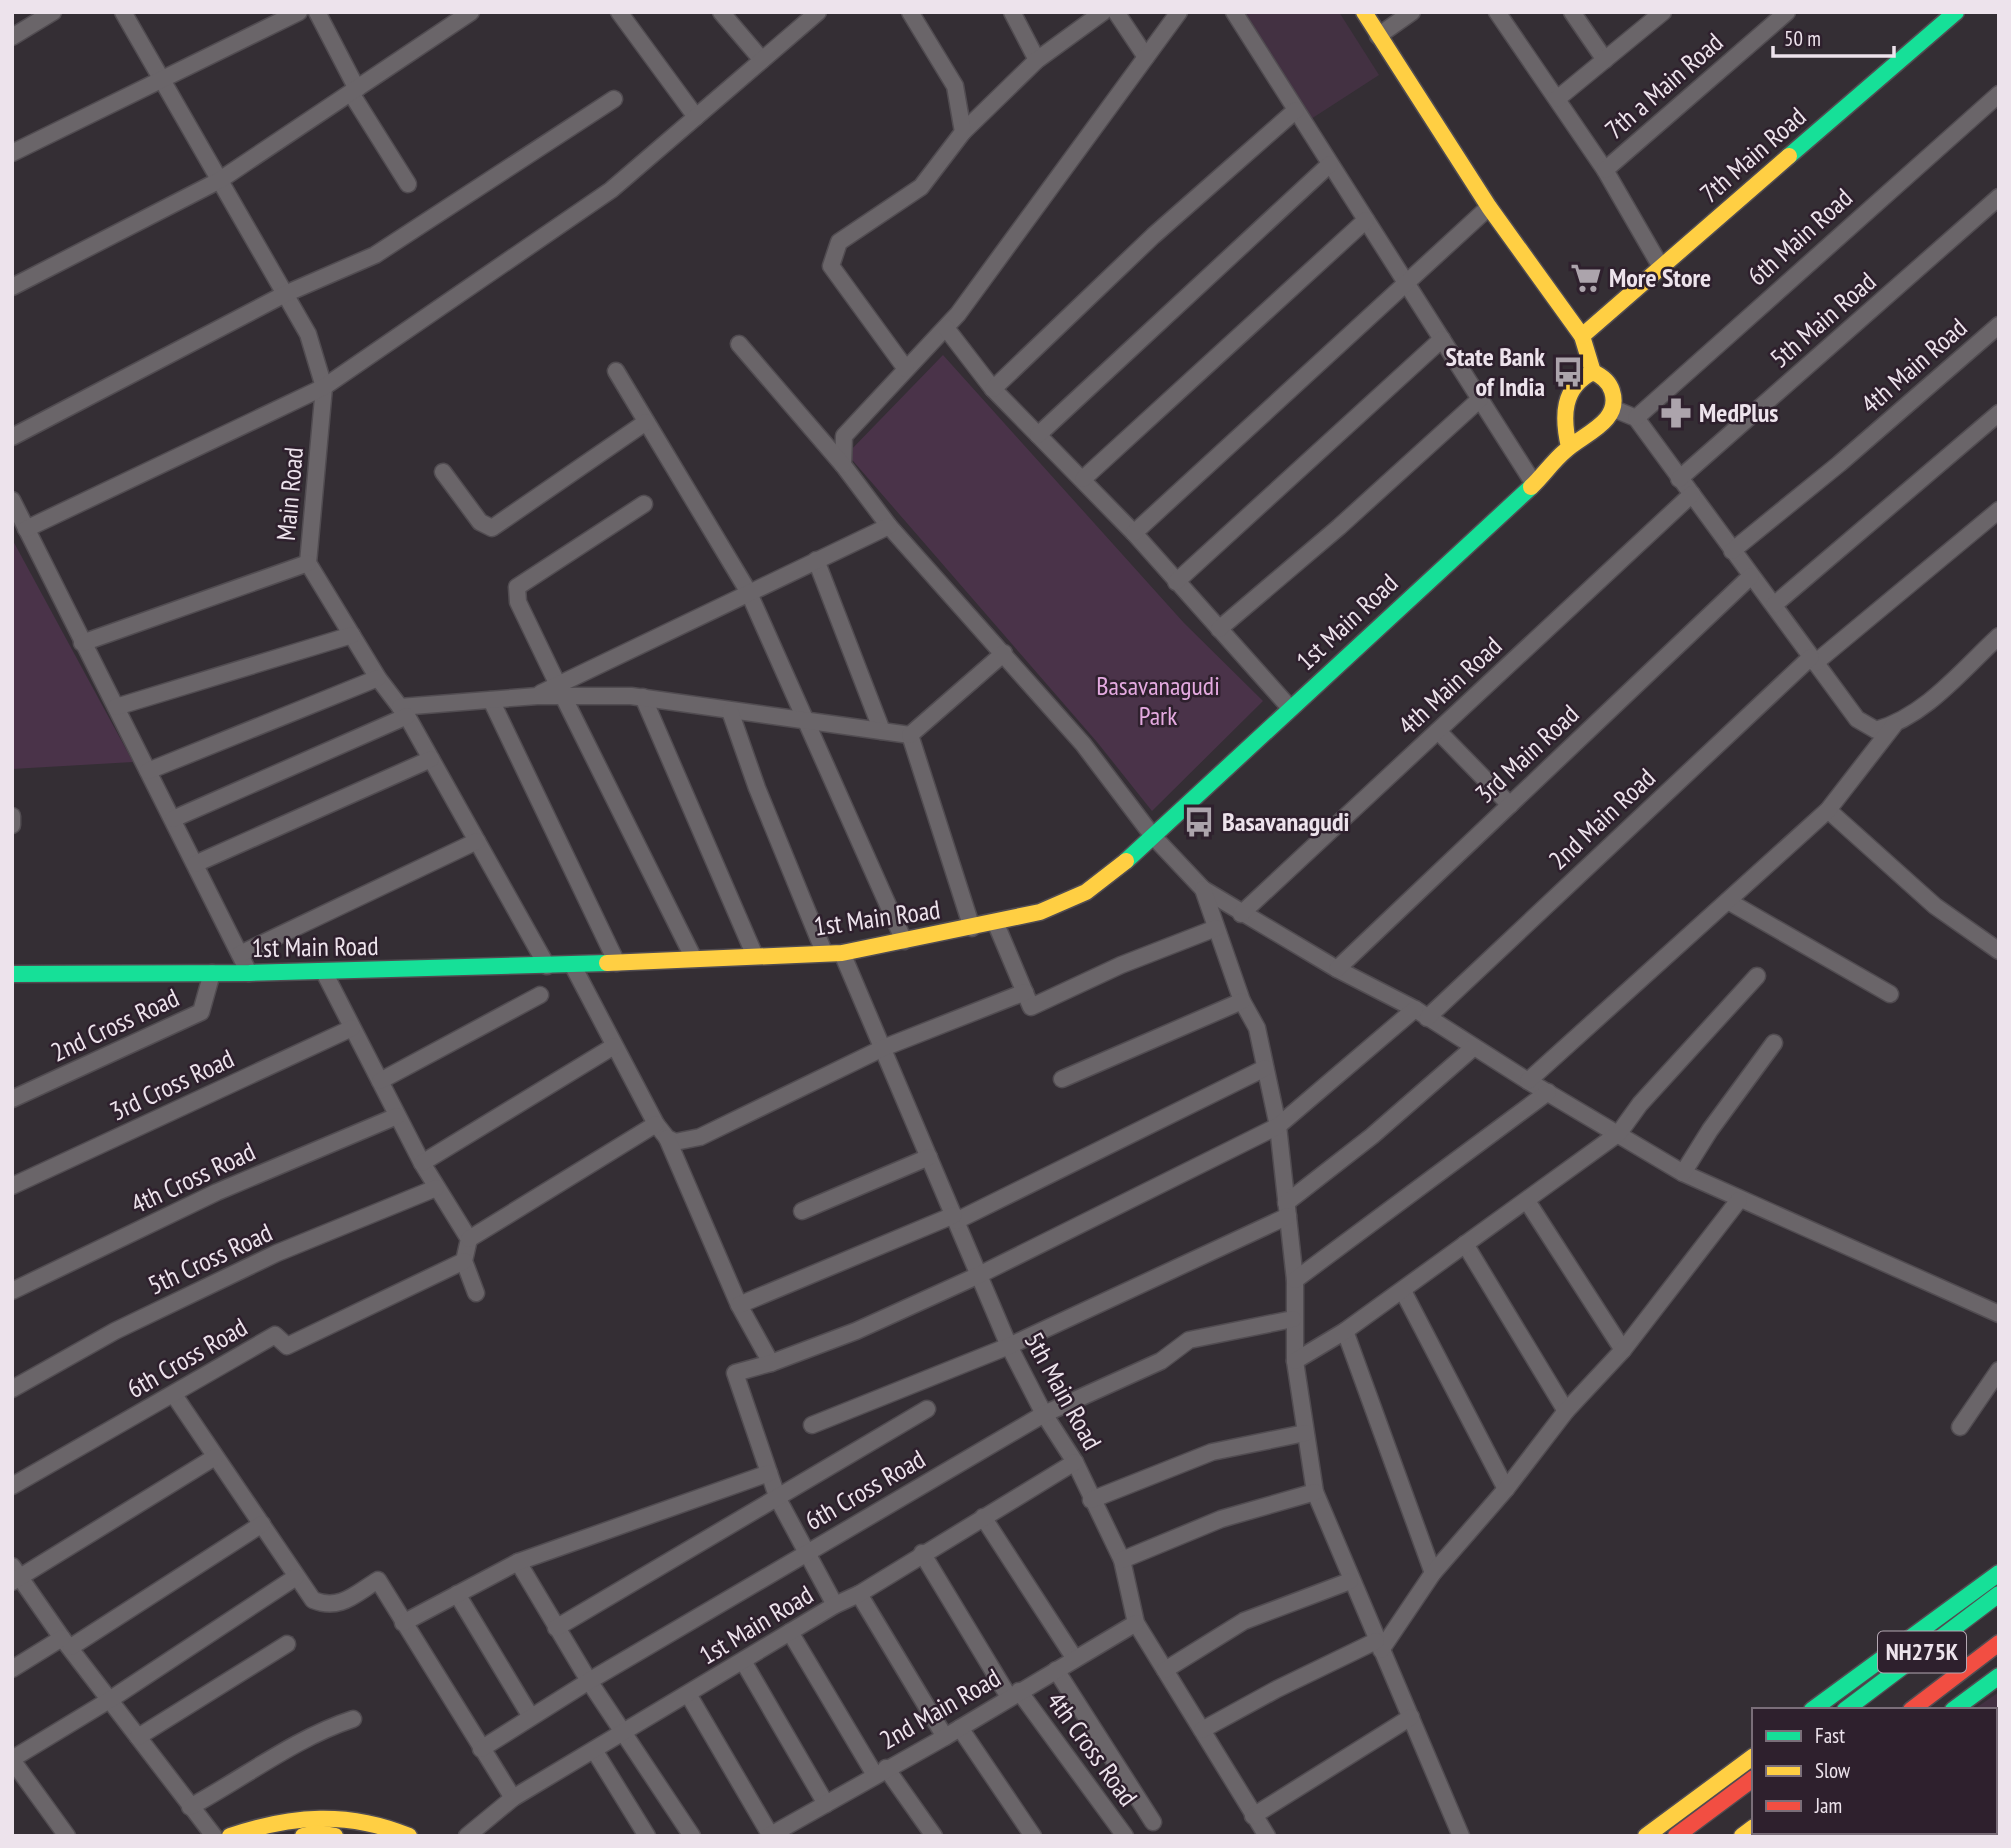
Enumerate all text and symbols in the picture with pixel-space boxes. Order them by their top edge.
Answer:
scale bar [1773,14,1894,58]
street label: 7th a Main Road [1598,25,1729,146]
text: 50 m [1784,25,1821,52]
street label: 7th Main Road [1693,100,1812,210]
street label: 6th Main Road [1740,181,1859,292]
supermarket icon: More Store [1569,261,1603,295]
place label: More Store [1609,261,1711,294]
street label: 5th Main Road [1763,265,1882,375]
street label: 4th Main Road [1854,311,1973,421]
place label: State Bank of India [1445,340,1545,403]
bus stop icon: State Bank of India [1551,355,1585,389]
pharmacy icon: MedPlus [1659,396,1693,430]
place label: MedPlus [1699,396,1778,429]
street label: Main Road [269,446,310,542]
street label: 1st Main Road [1289,566,1404,677]
street label: 4th Main Road [1391,629,1508,742]
park label: Basavanagudi Park [1096,669,1220,732]
street label: 3rd Main Road [1468,697,1585,810]
street label: 2nd Main Road [1541,761,1662,876]
bus stop icon: Basavanagudi [1182,805,1216,839]
place label: Basavanagudi [1222,805,1349,838]
street label: 1st Main Road [812,892,942,943]
street label: 1st Main Road [251,929,379,964]
street label: 2nd Cross Road [46,981,184,1069]
street label: 3rd Cross Road [105,1041,239,1128]
street label: 4th Cross Road [125,1134,260,1221]
street label: 5th Cross Road [142,1215,277,1302]
street label: 6th Cross Road [121,1310,253,1405]
street label: 5th Main Road [1018,1326,1109,1455]
street label: 6th Cross Road [799,1442,931,1537]
street label: 1st Main Road [693,1578,819,1671]
road number: NH275K [1878,1632,1966,1672]
street label: 2nd Main Road [874,1661,1006,1756]
street label: 4th Cross Road [1040,1685,1145,1812]
legend [1752,1708,1997,1834]
text: Fast [1815,1722,1845,1749]
text: Slow [1815,1757,1851,1784]
text: Jam [1814,1792,1842,1819]

